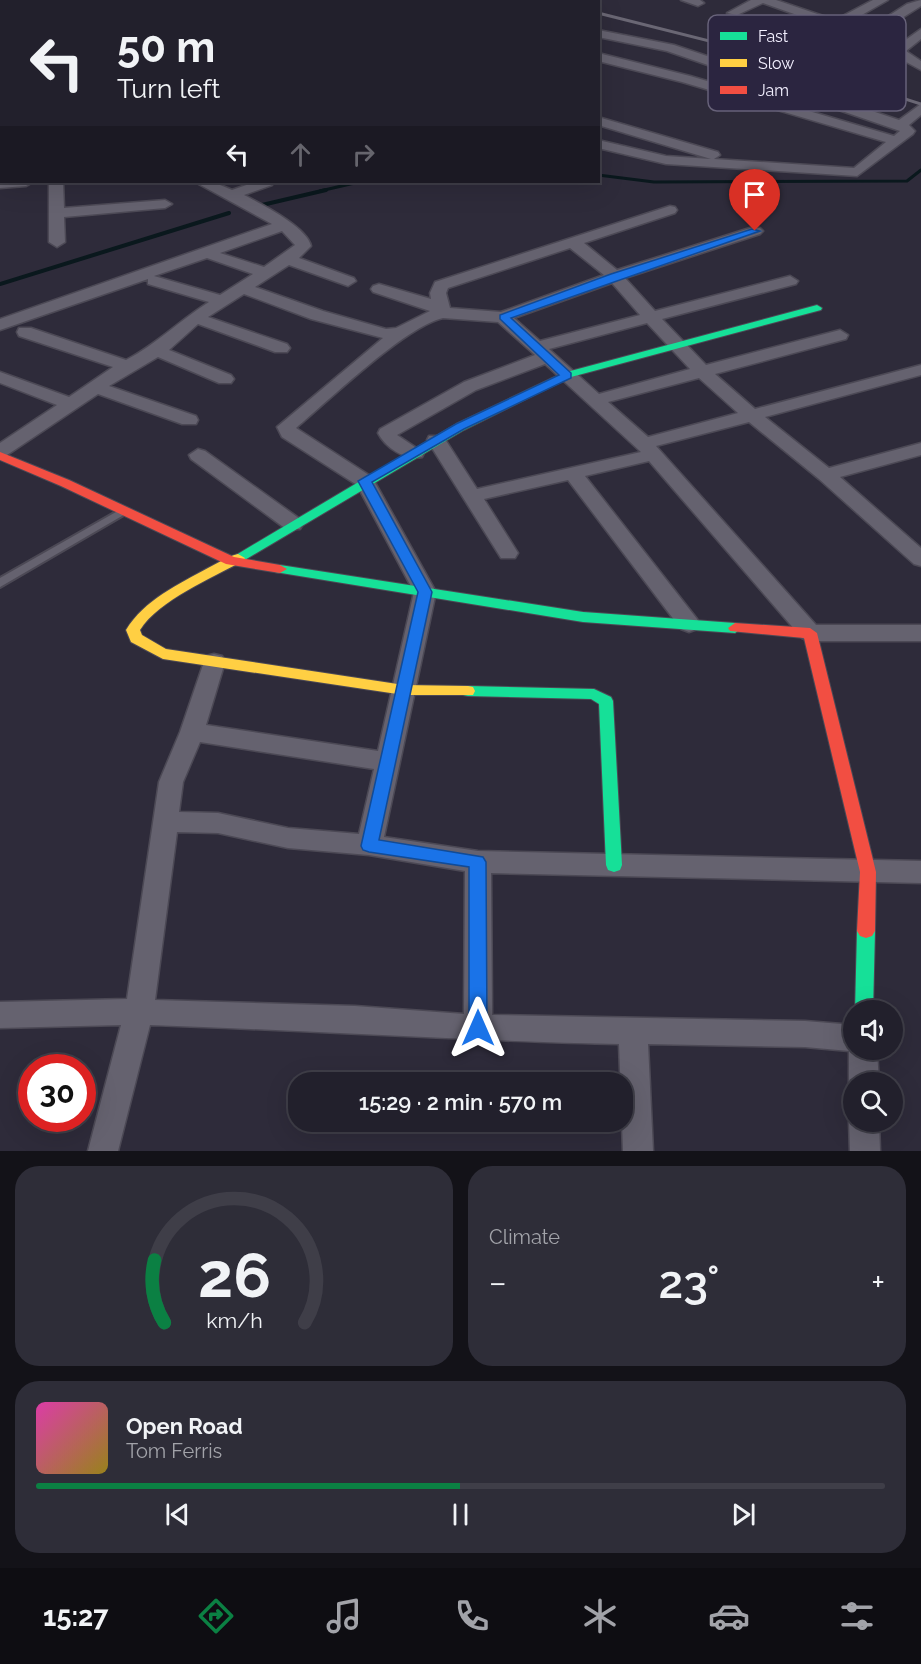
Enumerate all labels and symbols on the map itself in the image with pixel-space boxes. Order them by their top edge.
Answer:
legend [708,15,906,111]
text: Fast [758,27,789,46]
text: Slow [758,54,794,73]
text: Jam [758,81,789,100]
pin [729,169,780,231]
position arrow [446,996,510,1060]
speed limit sign: 30 [18,1054,96,1132]

